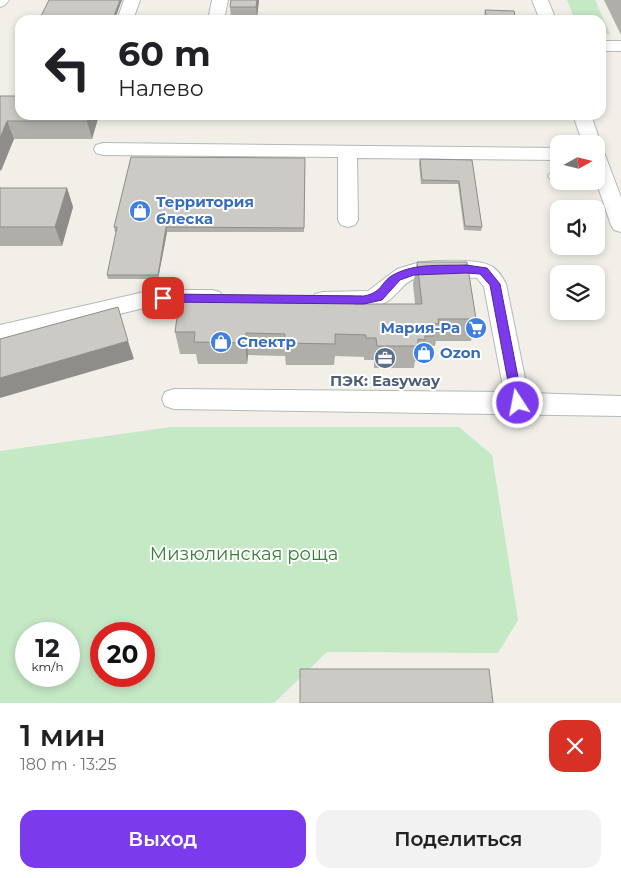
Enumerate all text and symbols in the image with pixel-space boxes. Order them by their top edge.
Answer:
text: 60 m [118,32,211,75]
icon: left [35,35,100,100]
text: Налево [118,75,204,102]
north arrow [550,135,605,190]
map controls [550,135,605,320]
place label: Территория блеска [156,192,254,228]
shop icon: Территория блеска [128,199,152,223]
button: sound [550,200,605,255]
button: layers [550,265,605,320]
pin [142,277,184,319]
icon: arrive [149,284,177,312]
supermarket icon: Мария-Ра [464,316,488,340]
place label: Мария-Ра [381,318,460,337]
shop icon: Спектр [209,330,233,354]
place label: Спектр [237,332,296,351]
shop icon: Ozon [412,341,436,365]
place label: Ozon [440,343,481,362]
office icon: ПЭК: Easyway [373,346,397,370]
place label: ПЭК: Easyway [330,371,441,390]
position arrow [491,376,543,428]
park label: Мизюлинская роща [150,543,338,565]
speed limit sign: 20 [90,622,155,687]
text: 12 [35,633,60,663]
text: km/h [31,659,64,674]
text: 1 мин [20,717,106,754]
button: close [549,720,601,772]
text: 180 m · 13:25 [20,755,117,774]
button: Выход [20,810,306,868]
button: Поделиться [316,810,601,868]

